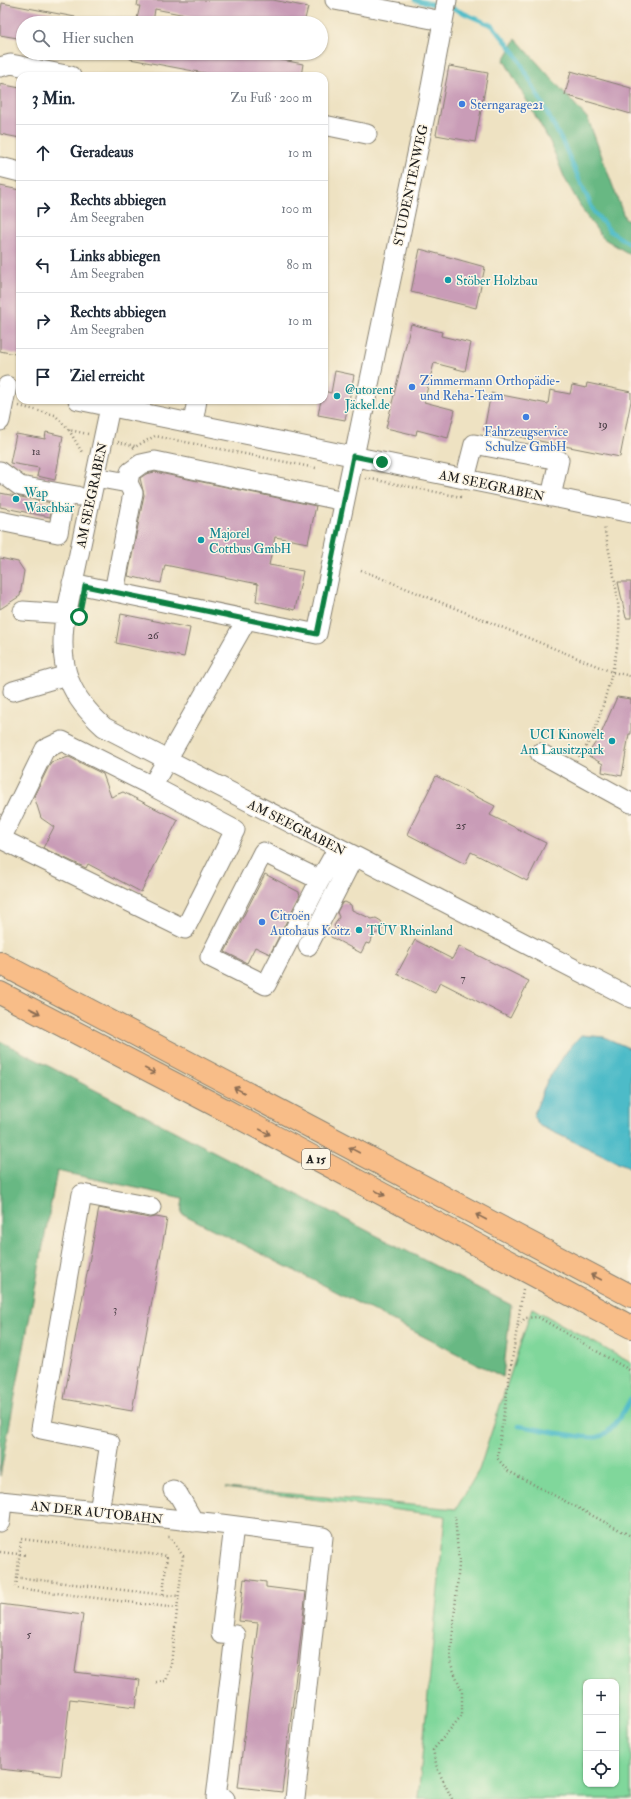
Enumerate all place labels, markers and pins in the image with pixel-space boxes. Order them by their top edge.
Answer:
place label: Sterngarage21 [470,97,544,113]
marker: Sterngarage21 [457,99,467,109]
place label: Stöber Holzbau [456,273,538,289]
marker: Stöber Holzbau [443,275,453,285]
place label: Zimmermann Orthopädie- und Reha-Team [420,373,561,404]
place label: @utorent Jäckel.de [344,382,393,413]
marker: Zimmermann Orthopädie- und Reha-Team [407,382,417,392]
marker: @utorent Jäckel.de [332,391,342,401]
marker: Fahrzeugservice Schulze GmbH [521,412,531,422]
place label: Fahrzeugservice Schulze GmbH [484,424,569,455]
place label: Wap Waschbär [23,485,75,516]
marker: Wap Waschbär [11,494,21,504]
place label: Majorel Cottbus GmbH [209,526,292,557]
marker: Majorel Cottbus GmbH [196,535,206,545]
place label: UCI Kinowelt Am Lausitzpark [519,727,605,759]
marker: UCI Kinowelt Am Lausitzpark [607,736,617,746]
place label: Citroën Autohaus Koitz [269,908,351,939]
marker: Citroën Autohaus Koitz [257,917,267,927]
place label: TÜV Rheinland [367,923,453,939]
marker: TÜV Rheinland [354,925,364,935]

